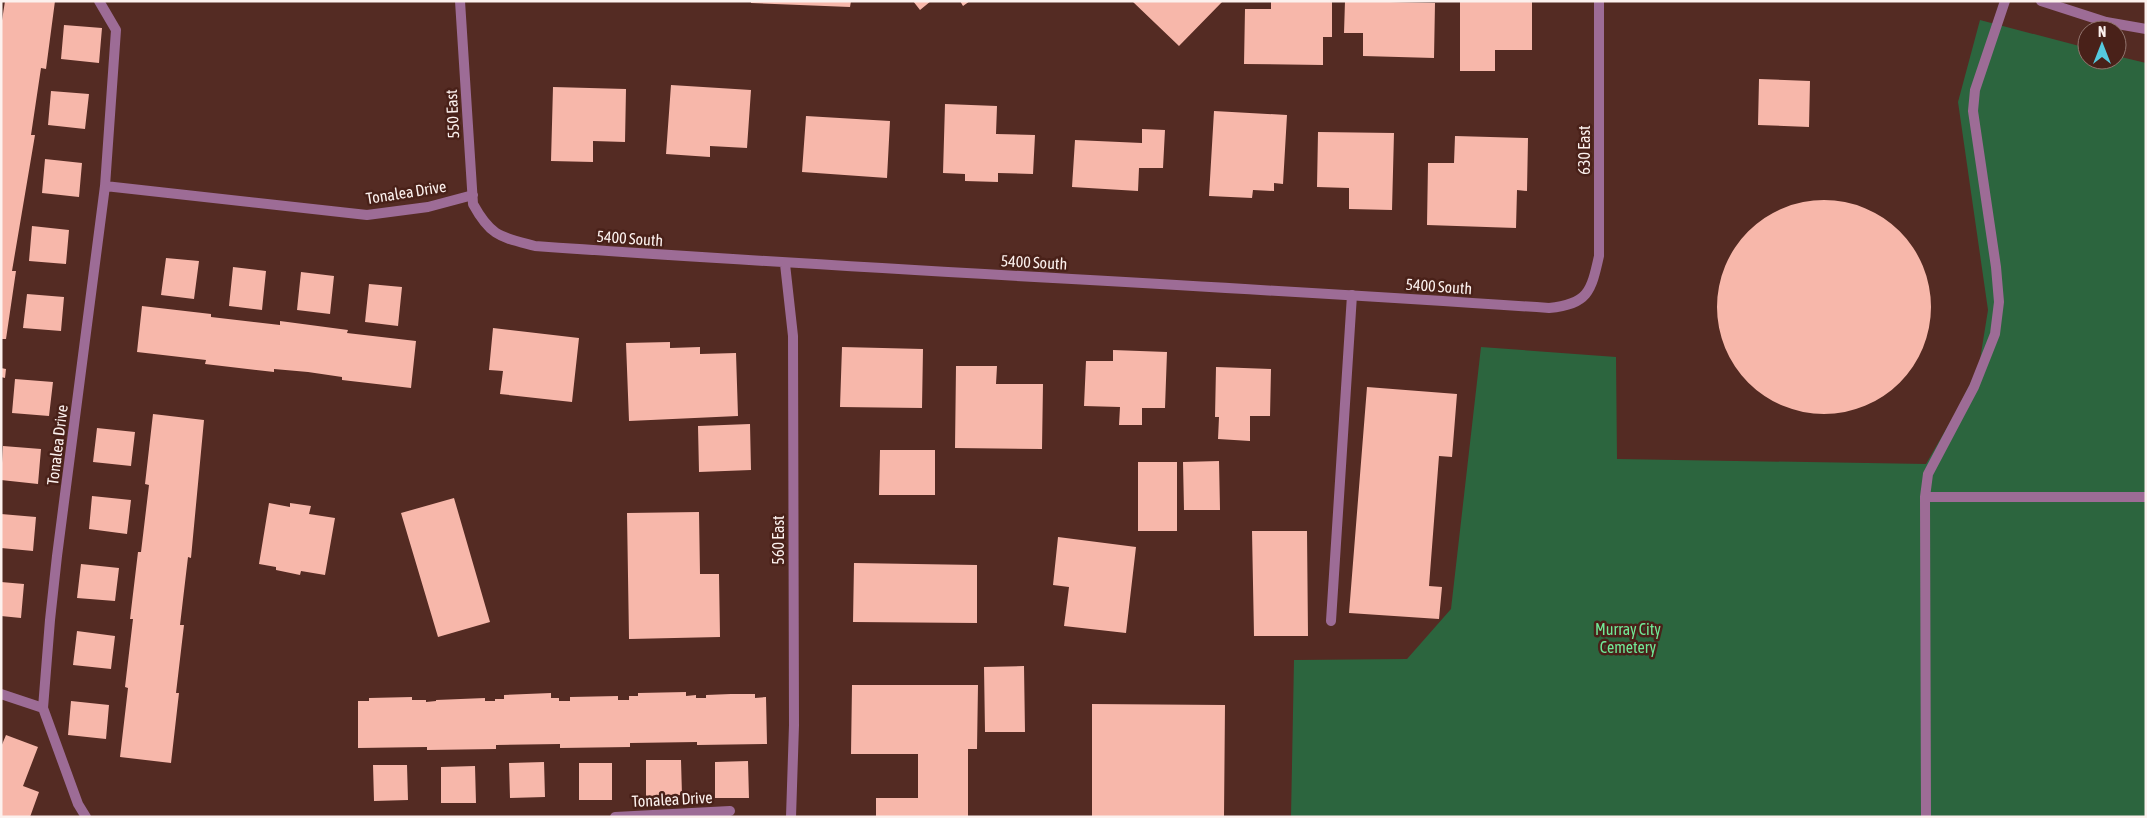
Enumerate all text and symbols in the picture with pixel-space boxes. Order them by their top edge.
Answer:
north arrow [2077,20,2127,70]
text: N [2098,24,2106,40]
street label: 550 East [442,89,462,139]
street label: 630 East [1575,125,1593,175]
street label: Tonalea Drive [365,177,447,207]
street label: 5400 South [596,227,664,249]
street label: 5400 South [1000,251,1068,273]
street label: 5400 South [1405,275,1473,297]
street label: Tonalea Drive [43,404,71,486]
street label: 560 East [769,515,787,565]
park label: Murray City Cemetery [1595,620,1661,657]
street label: Tonalea Drive [631,788,713,810]

